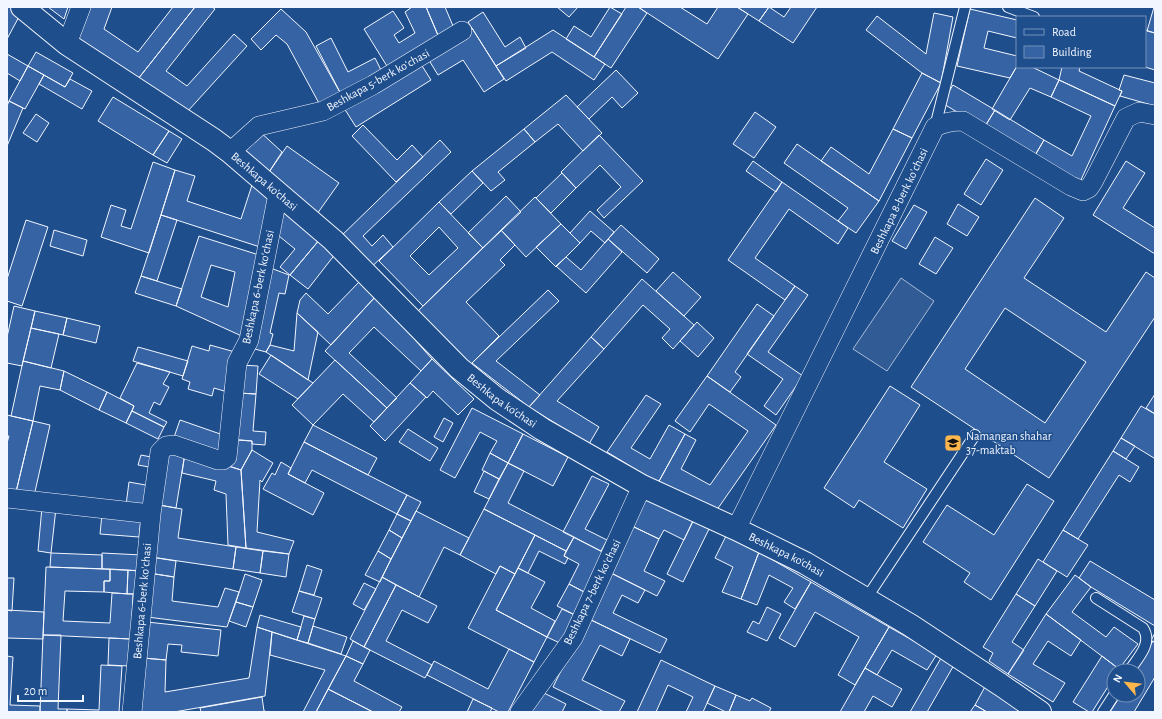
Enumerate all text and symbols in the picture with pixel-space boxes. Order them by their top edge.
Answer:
legend [1016,16,1146,68]
text: Road [1052,26,1076,38]
text: Building [1052,46,1092,58]
street label: Beshkapa 5-berk koʻchasi [325,47,431,113]
street label: Beshkapa 8-berk koʼchasi [868,146,930,256]
street label: Beshkapa ko'chasi [229,150,300,213]
street label: Beshkapa 6-berk koʻchasi [240,229,276,345]
street label: Beshkapa ko'chasi [465,371,539,430]
place label: Namangan shahar 37-maktab [966,430,1052,456]
school or university icon: Namangan shahar 37-maktab [943,433,963,453]
street label: Beshkapa ko'chasi [747,530,826,579]
street label: Beshkapa 7-berk koʻchasi [561,537,623,647]
street label: Beshkapa 6-berk koʻchasi [131,543,153,659]
north arrow [1106,663,1146,703]
text: N [1111,673,1124,685]
scale bar [18,677,83,703]
text: 20 m [24,685,47,697]

